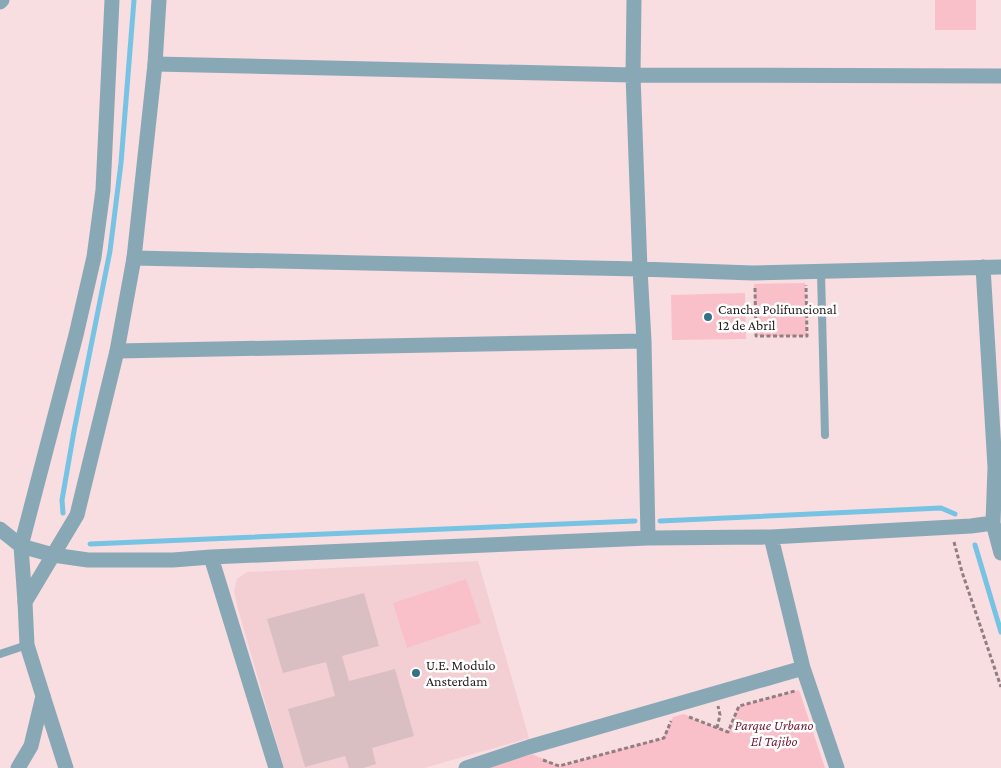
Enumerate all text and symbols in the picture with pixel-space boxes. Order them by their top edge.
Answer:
place label: Cancha Polifuncional 12 de Abril [718,301,837,333]
marker: Cancha Polifuncional 12 de Abril [702,311,714,323]
place label: U.E. Modulo Ansterdam [426,657,496,689]
marker: U.E. Modulo Ansterdam [410,667,422,679]
park label: Parque Urbano El Tajibo [735,717,813,750]

